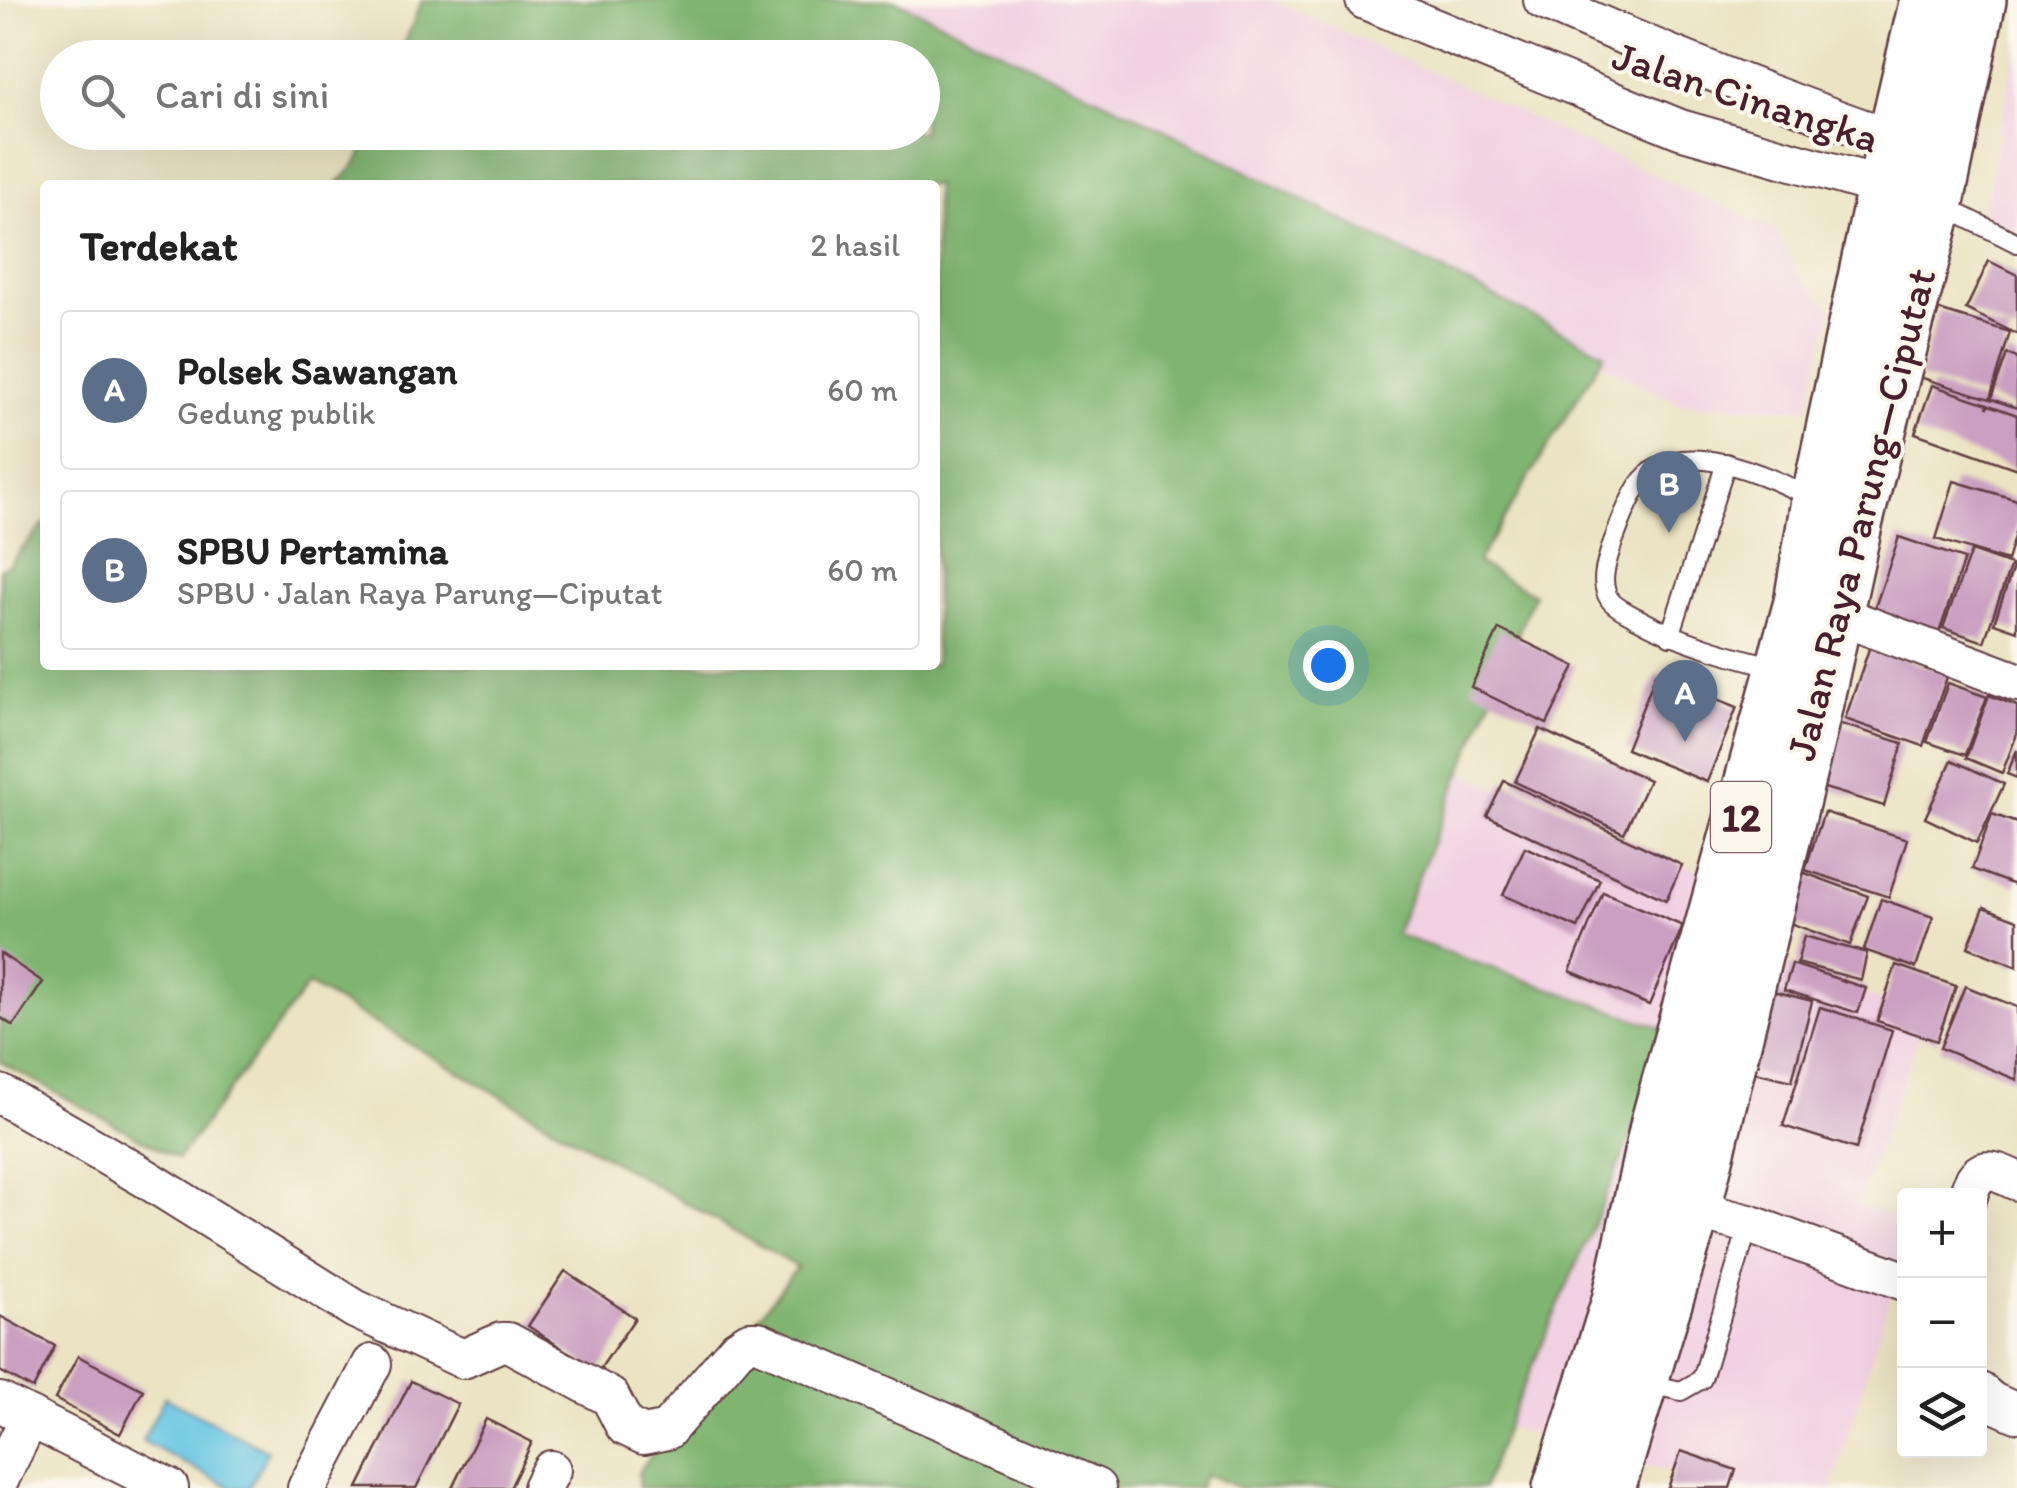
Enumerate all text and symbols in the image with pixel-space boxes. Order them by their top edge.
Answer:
street label: Jalan Cinangka [1606,29,1885,163]
search box [40,40,940,150]
icon: search [75,68,130,123]
text: Cari di sini [155,72,329,118]
text: Terdekat [80,220,238,271]
text: 2 hasil [811,226,900,264]
street label: Jalan Raya Parung—Ciputat [1775,263,1946,766]
text: Polsek Sawangan [177,348,457,394]
text: A [104,371,125,409]
text: 60 m [827,371,898,409]
text: Gedung publik [177,394,375,432]
pin: B [1636,450,1702,533]
text: SPBU Pertamina [177,528,448,574]
text: B [104,551,125,589]
text: 60 m [827,551,898,589]
text: SPBU · Jalan Raya Parung—Ciputat [177,574,663,612]
your location [1303,640,1354,691]
pin: A [1652,660,1718,742]
road number: 12 [1711,782,1771,852]
map controls [1897,1188,1987,1458]
button: + [1897,1188,1987,1278]
button: − [1897,1278,1987,1368]
button: layers [1897,1368,1987,1458]

